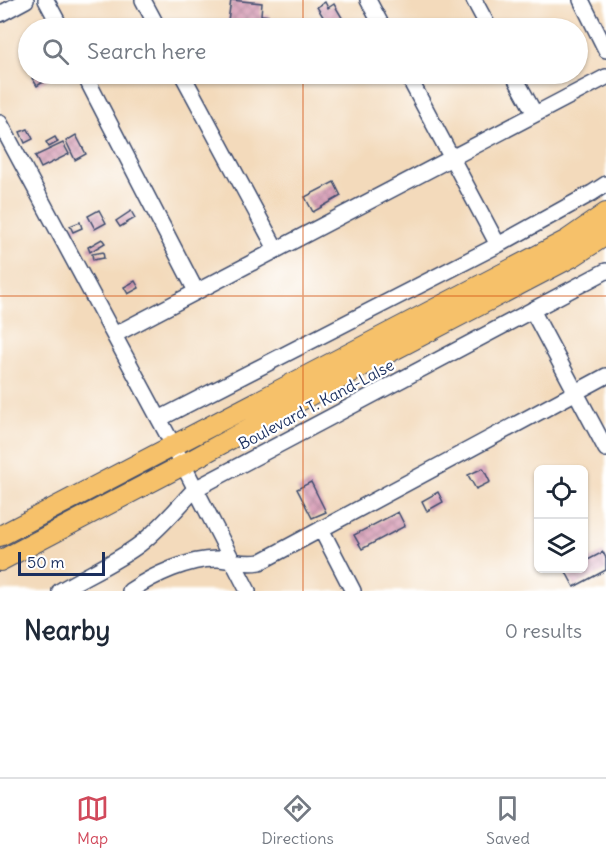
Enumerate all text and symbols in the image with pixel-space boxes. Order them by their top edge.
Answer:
search box [18,18,588,84]
icon: search [39,35,72,68]
text: Search here [87,37,206,65]
street label: Boulevard T. Kand-Lalse [235,354,397,454]
map controls [534,465,588,573]
button: locate [534,465,588,519]
button: layers [534,519,588,573]
scale bar [18,549,105,576]
text: 50 m [27,552,65,572]
text: Nearby [24,614,110,647]
text: 0 results [505,618,582,643]
tab: Map [76,792,109,848]
tab: Directions [261,792,334,848]
tab: Saved [486,792,530,848]

